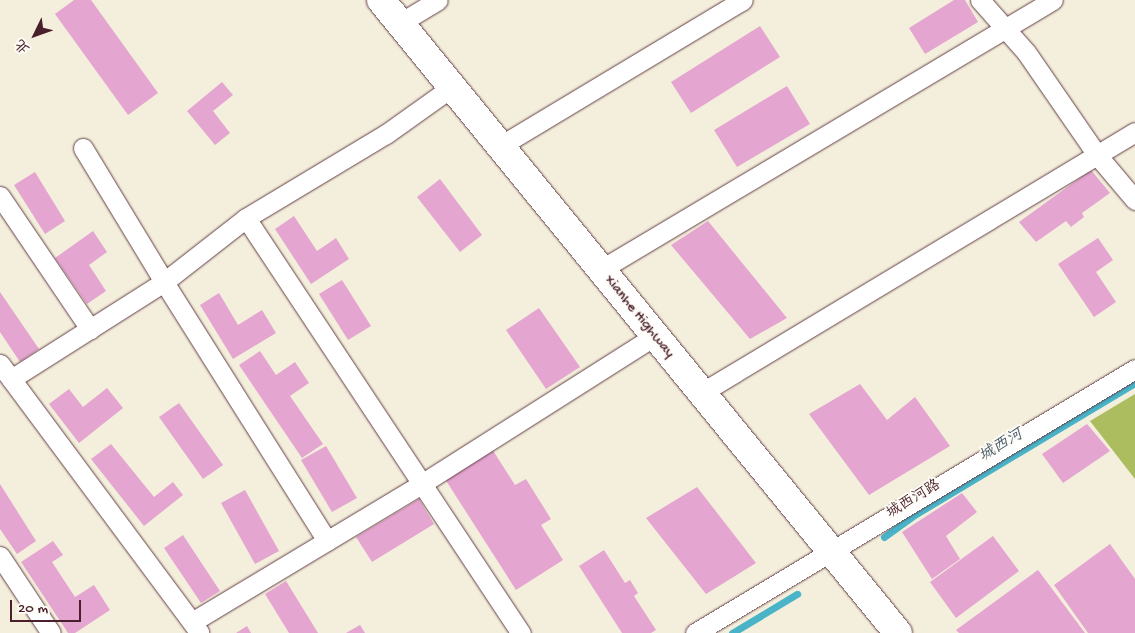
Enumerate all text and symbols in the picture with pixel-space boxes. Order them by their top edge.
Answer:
north arrow [10,10,60,60]
text: 北 [12,34,34,56]
street label: Xianhe Highway [600,272,678,362]
water label: 城西河 [976,426,1028,468]
street label: 城西河路 [884,477,944,523]
scale bar [12,590,84,622]
text: 20 m [18,600,48,618]

